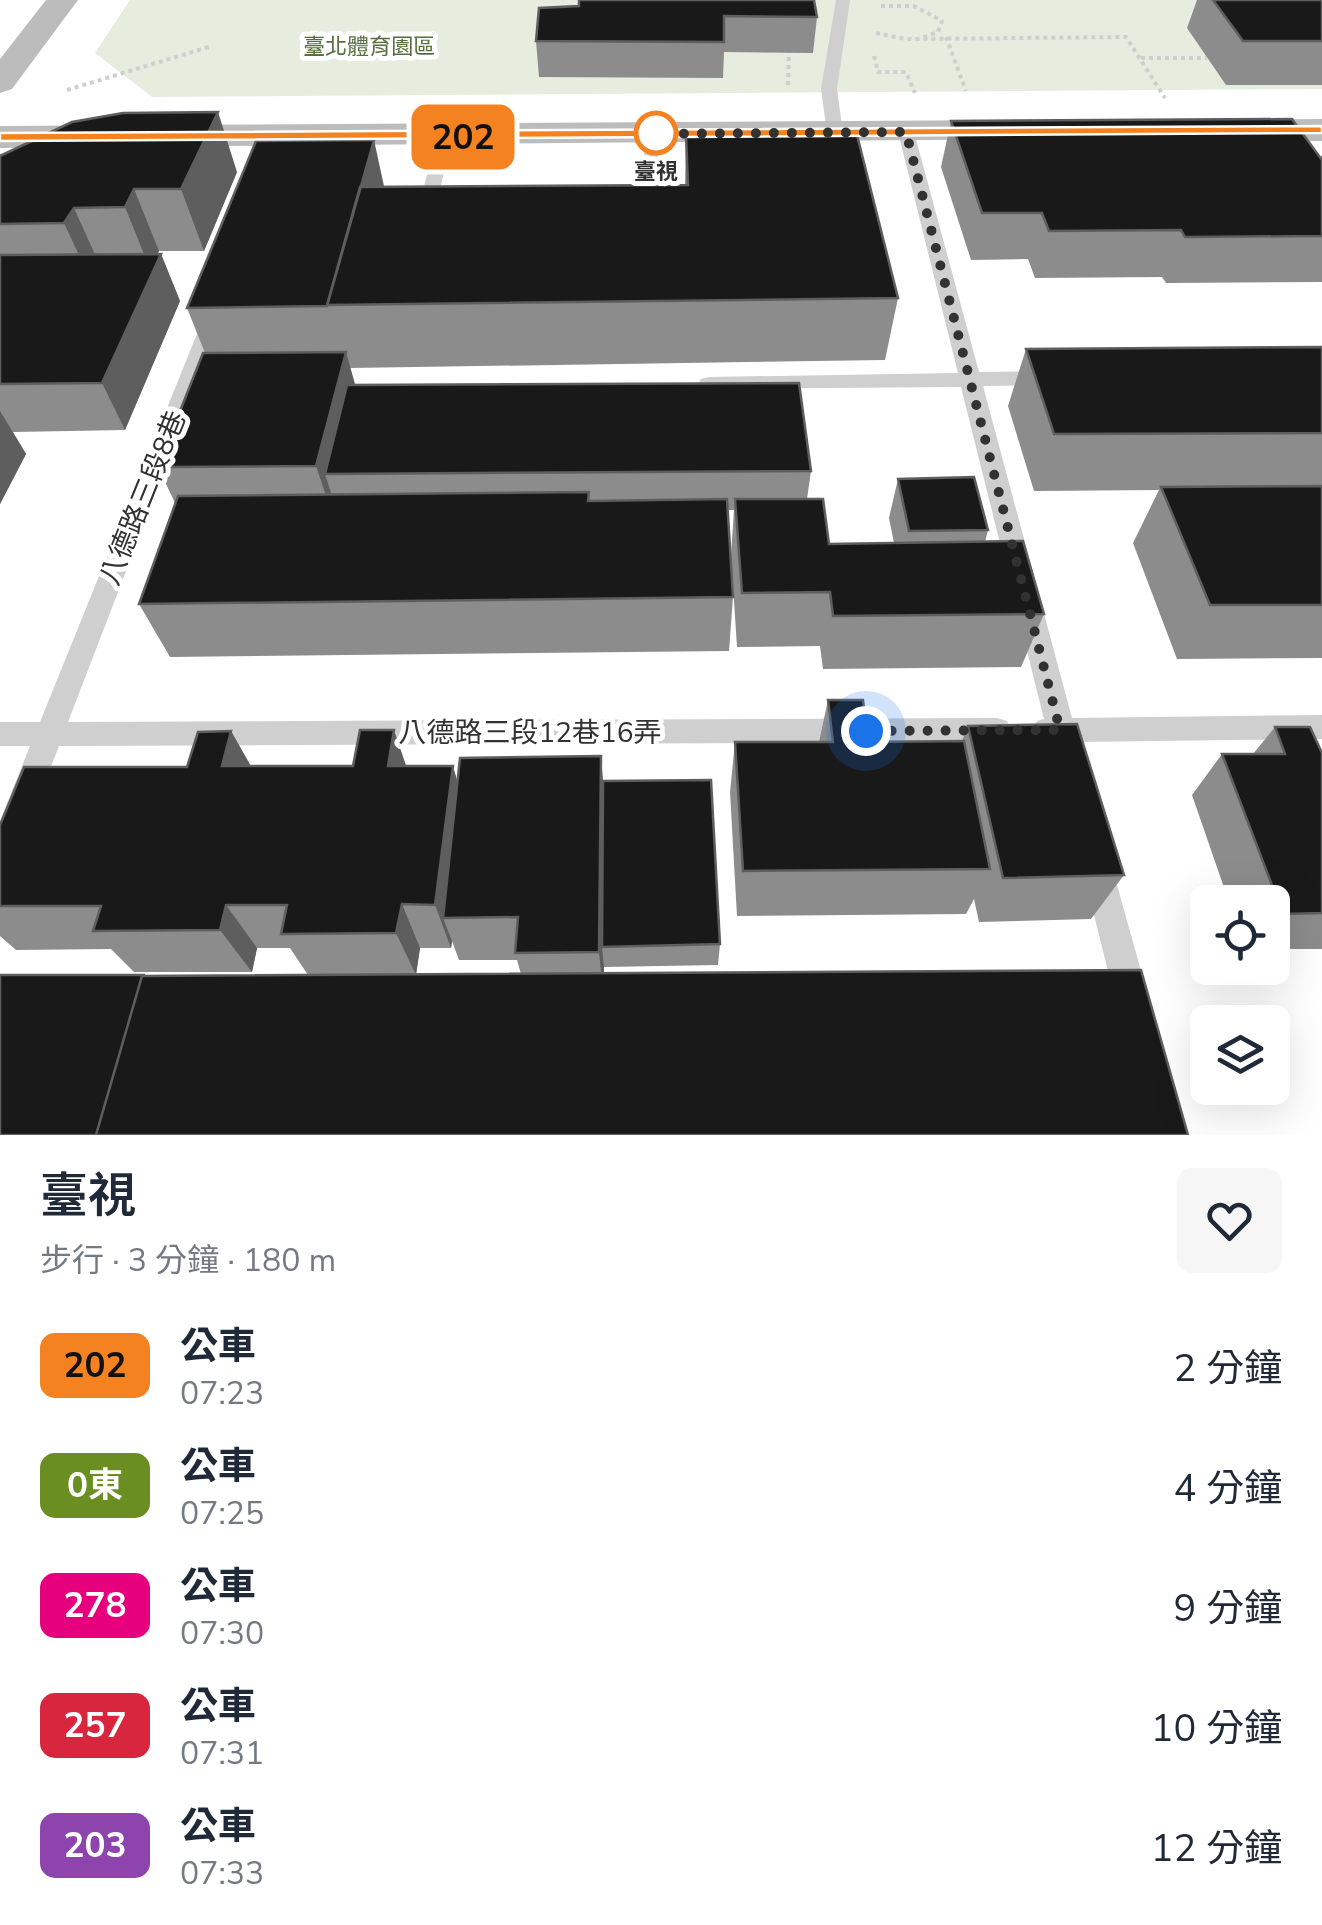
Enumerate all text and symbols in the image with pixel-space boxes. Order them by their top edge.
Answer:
park label: 臺北體育園區 [303,32,435,62]
line badge: 202 [406,104,520,170]
marker: 臺視 [635,112,677,154]
text: 202 [431,114,495,161]
place label: 臺視 [634,157,678,187]
street label: 八德路三段8巷 [91,405,195,591]
your location [841,706,891,756]
street label: 八德路三段12巷16弄 [398,714,662,752]
map controls [1190,885,1290,1105]
button: locate [1190,885,1290,985]
button: layers [1190,1005,1290,1105]
text: 臺視 [40,1163,136,1229]
button: heart [1177,1168,1282,1273]
text: 步行 · 3 分鐘 · 180 m [40,1239,336,1282]
text: 公車 [180,1321,256,1372]
text: 202 [63,1342,127,1389]
text: 2 分鐘 [1173,1343,1282,1394]
text: 07:23 [180,1372,264,1415]
text: 公車 [180,1441,256,1492]
text: 0東 [67,1462,123,1509]
text: 4 分鐘 [1173,1463,1282,1514]
text: 07:25 [180,1492,264,1535]
text: 公車 [180,1561,256,1612]
text: 278 [63,1582,127,1629]
text: 9 分鐘 [1173,1583,1282,1634]
text: 07:30 [180,1612,264,1655]
text: 公車 [180,1681,256,1732]
text: 257 [63,1702,127,1749]
text: 10 分鐘 [1151,1703,1282,1754]
text: 07:31 [180,1732,264,1775]
text: 公車 [180,1801,256,1852]
text: 203 [63,1822,127,1869]
text: 12 分鐘 [1151,1823,1282,1874]
text: 07:33 [180,1852,264,1895]

